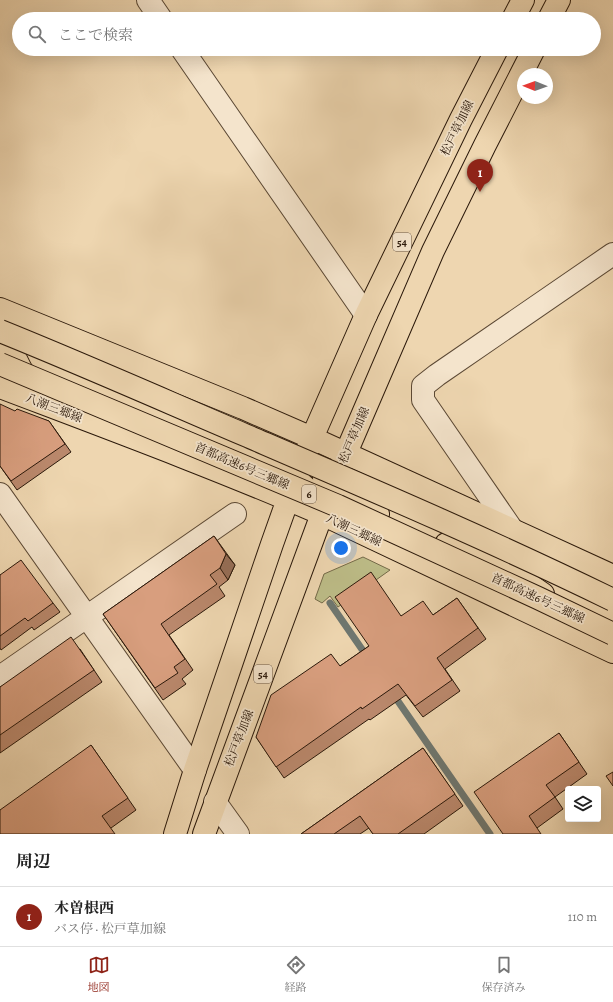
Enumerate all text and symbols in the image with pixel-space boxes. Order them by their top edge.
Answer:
search box [12,12,601,56]
icon: search [26,23,48,45]
text: ここで検索 [58,25,133,45]
north arrow [517,68,553,104]
street label: 松戸草加線 [437,98,477,158]
pin: 1 [467,159,493,192]
road number: 54 [393,233,411,251]
street label: 八潮三郷線 [23,390,85,426]
street label: 松戸草加線 [335,404,373,466]
street label: 首都高速6号三郷線 [192,439,292,493]
road number: 6 [302,485,316,503]
street label: 八潮三郷線 [323,510,385,550]
your location [331,538,351,558]
street label: 首都高速6号三郷線 [489,569,587,627]
road number: 54 [254,665,272,683]
street label: 松戸草加線 [221,707,257,769]
map controls [565,786,601,822]
button: layers [565,786,601,822]
text: 周辺 [16,850,50,873]
text: 木曽根西 [54,898,114,918]
text: 1 [27,908,31,925]
text: 110 m [568,908,597,925]
text: バス停 · 松戸草加線 [54,920,166,937]
tab: 地図 [88,954,110,995]
tab: 経路 [285,954,307,995]
tab: 保存済み [482,954,526,995]

